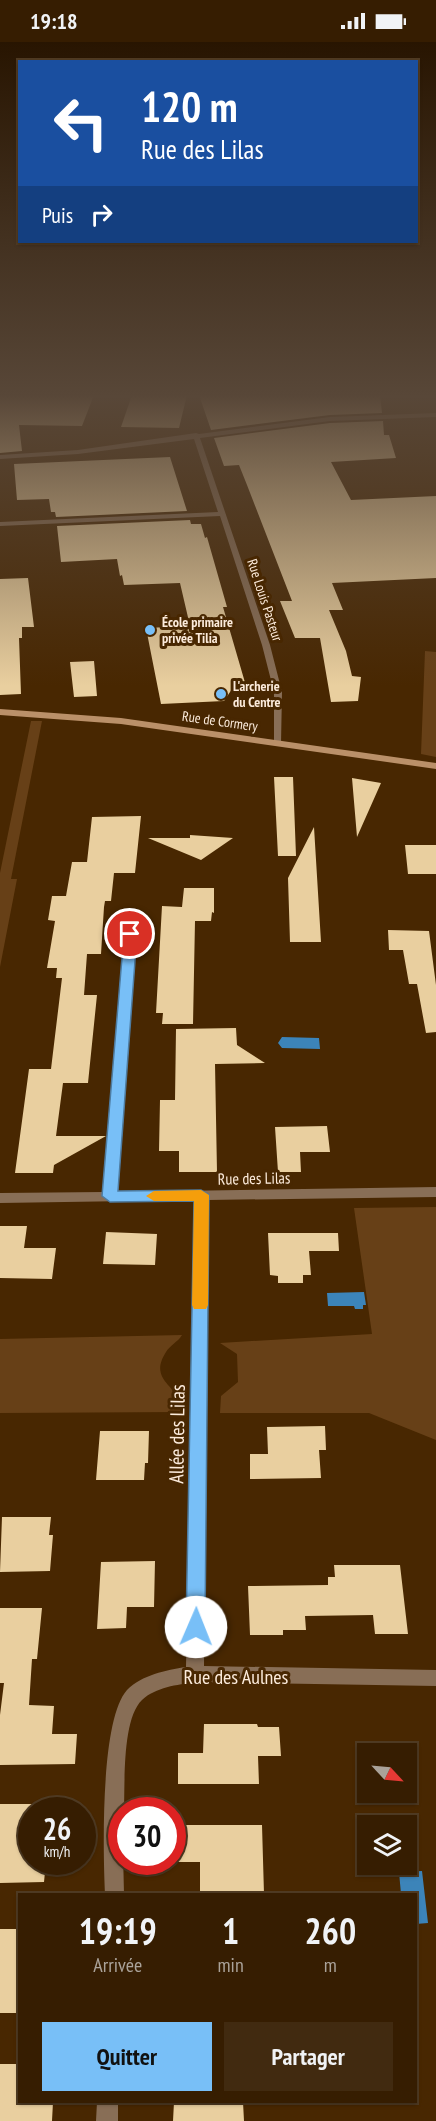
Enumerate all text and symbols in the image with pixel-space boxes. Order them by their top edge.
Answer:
text: 19:18 [30,7,78,35]
text: 120 m [141,79,238,134]
icon: left [42,84,120,162]
text: Rue des Lilas [141,132,264,166]
icon: right [85,198,118,231]
text: Puis [42,201,73,229]
street label: Rue Louis Pasteur [243,557,287,643]
place label: École primaire privée Tilia [162,613,233,647]
marker: École primaire privée Tilia [143,623,157,637]
place label: L'archerie du Centre [233,677,281,711]
marker: L'archerie du Centre [214,687,228,701]
street label: Rue de Cormery [181,707,260,735]
pin [104,908,155,959]
icon: arrive [113,917,146,950]
street label: Rue des Lilas [218,1167,290,1189]
street label: Allée des Lilas [163,1384,191,1484]
position arrow [164,1595,228,1659]
street label: Rue des Aulnes [184,1664,289,1690]
north arrow [357,1743,417,1803]
map controls [357,1743,417,1875]
speed limit sign: 30 [108,1797,186,1875]
text: 26 [43,1809,71,1848]
button: layers [357,1815,417,1875]
text: km/h [44,1842,70,1861]
text: 19:19 [79,1907,157,1954]
text: 1 [222,1907,239,1954]
text: 260 [305,1907,356,1954]
text: Arrivée [93,1952,142,1978]
text: min [218,1952,244,1978]
text: m [324,1952,337,1978]
button: Quitter [42,2022,212,2091]
button: Partager [224,2022,393,2091]

